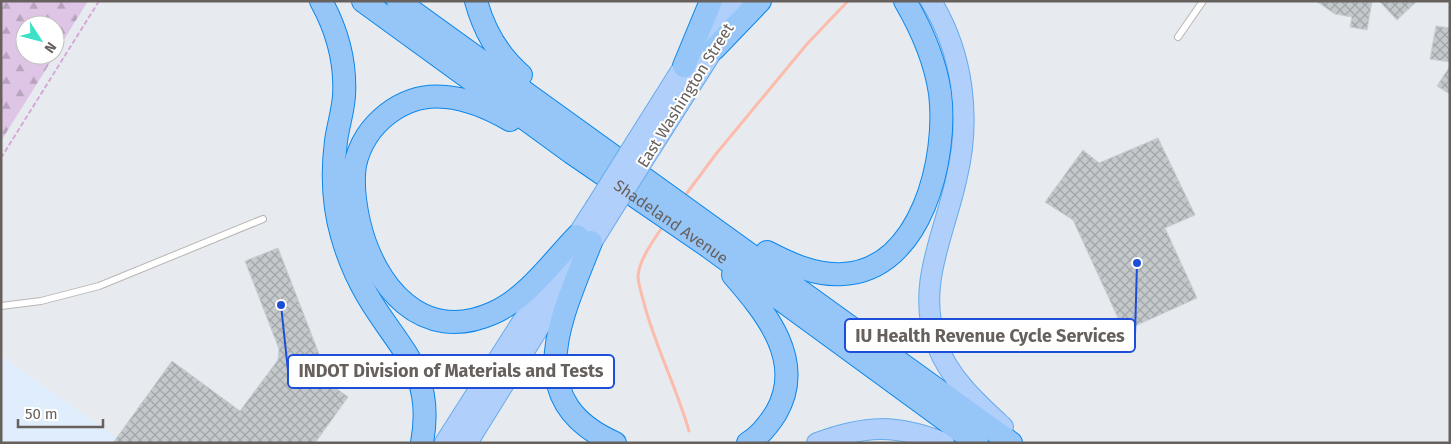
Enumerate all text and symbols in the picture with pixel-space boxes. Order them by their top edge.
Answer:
north arrow [15,15,65,65]
street label: East Washington Street [633,19,738,171]
text: N [41,39,60,56]
street label: Shadeland Avenue [610,176,732,268]
callout: IU Health Revenue Cycle Services [845,319,1135,352]
text: IU Health Revenue Cycle Services [855,325,1125,347]
callout: INDOT Division of Materials and Tests [288,355,614,388]
text: INDOT Division of Materials and Tests [298,360,604,382]
scale bar [18,396,102,428]
text: 50 m [25,405,58,423]

